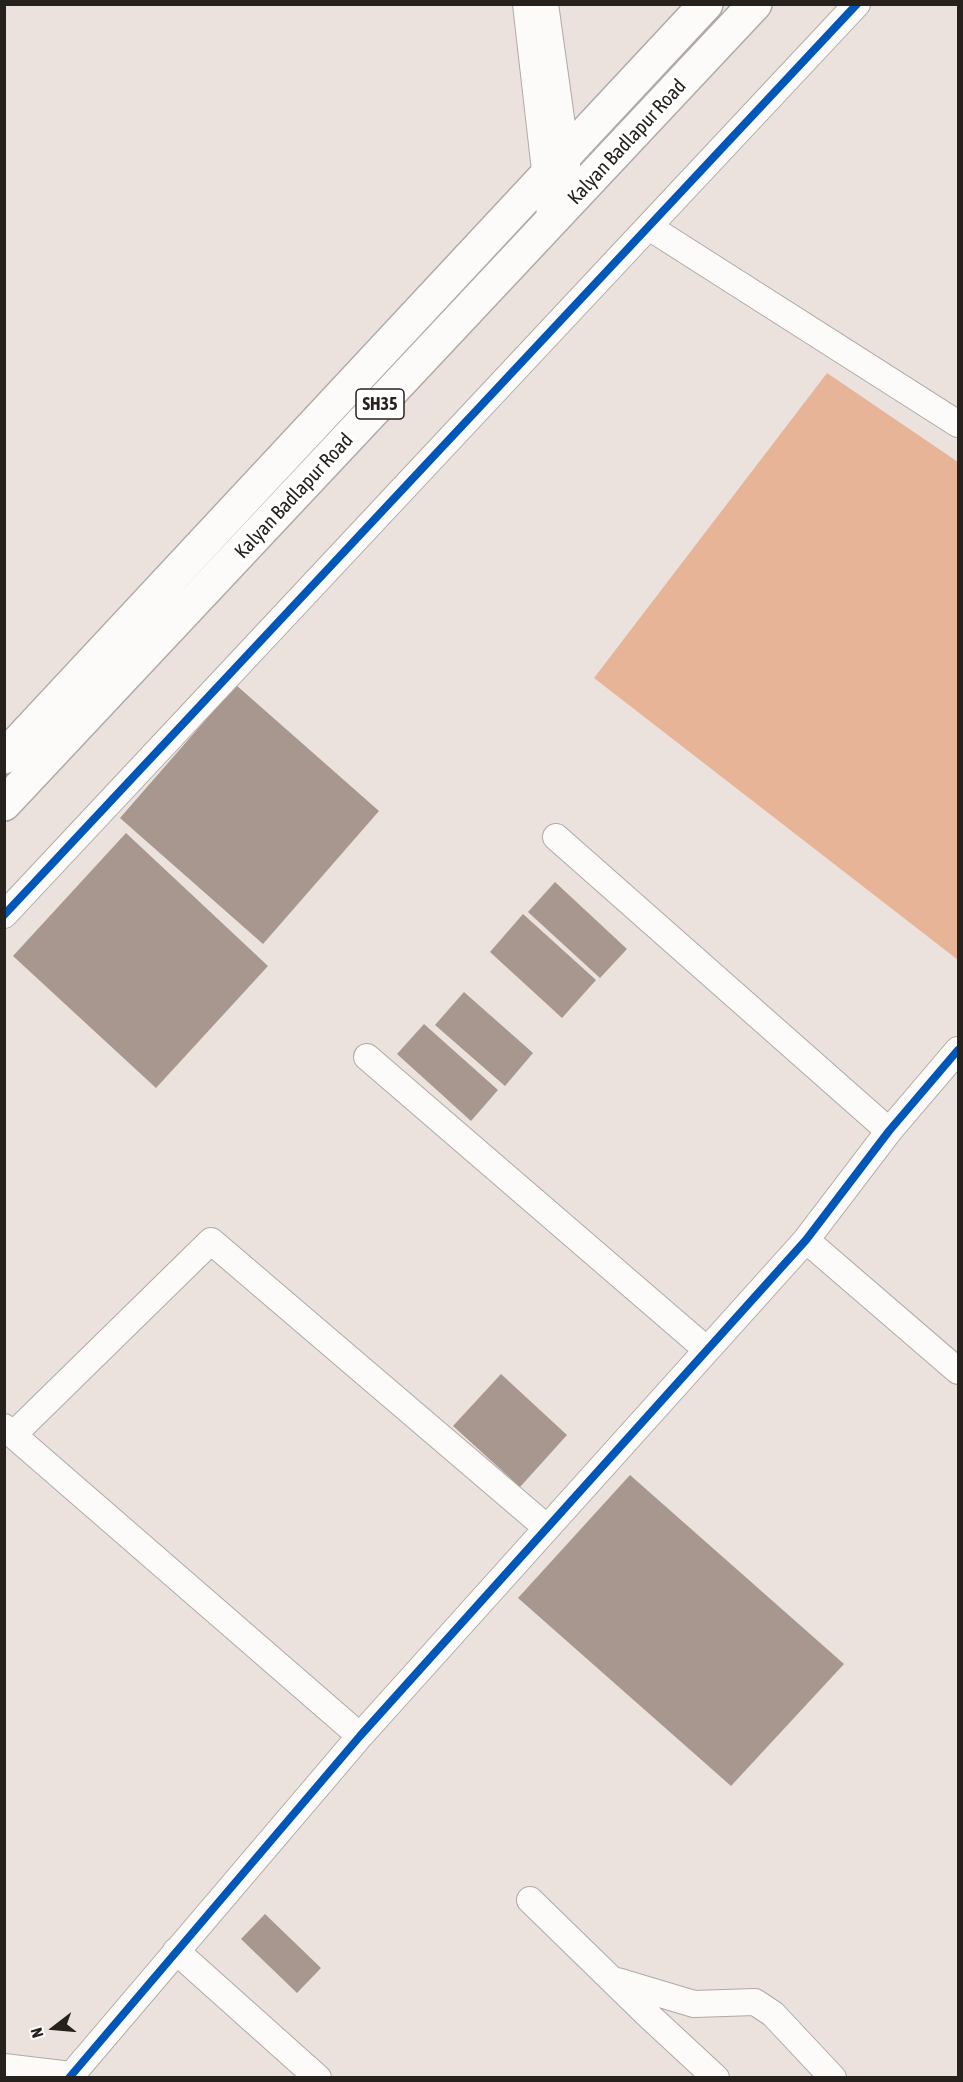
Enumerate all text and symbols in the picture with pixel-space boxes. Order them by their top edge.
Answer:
street label: Kalyan Badlapur Road [563,74,691,210]
road number: SH35 [356,389,404,419]
street label: Kalyan Badlapur Road [230,428,358,564]
north arrow [24,1998,84,2058]
text: N [27,2026,47,2040]

